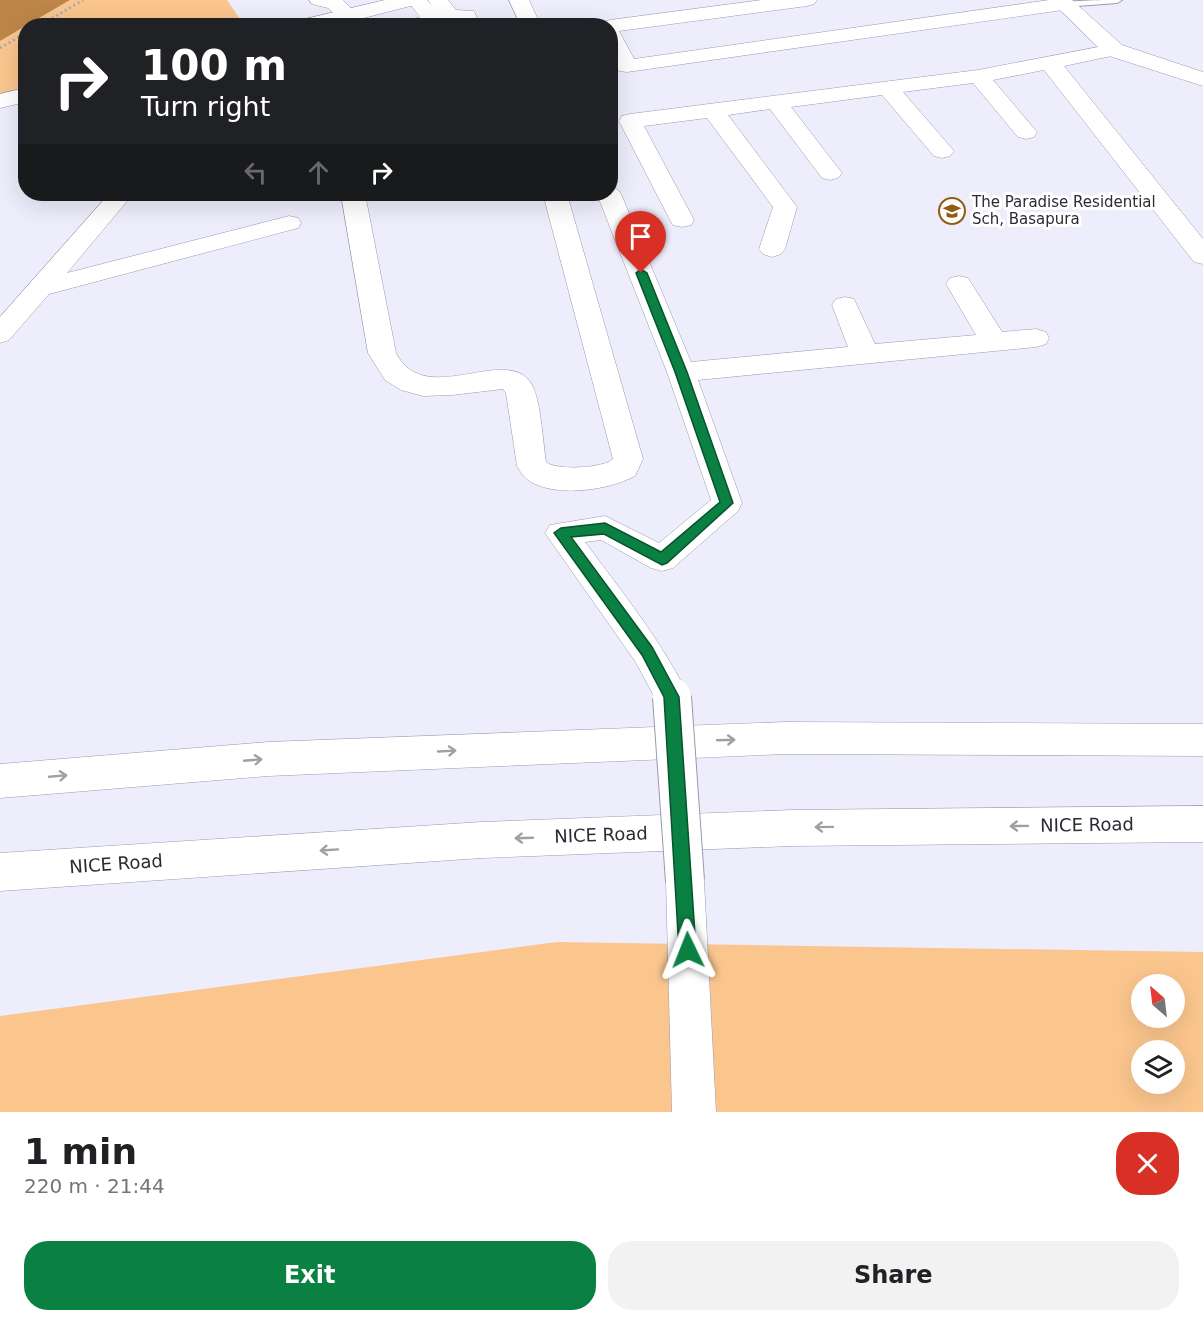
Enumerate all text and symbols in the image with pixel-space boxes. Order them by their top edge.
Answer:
text: 100 m [141,41,287,90]
icon: right [42,42,120,120]
text: Turn right [141,91,270,122]
icon: left [239,156,272,189]
icon: ahead [302,156,335,189]
icon: right [365,156,398,189]
place label: The Paradise Residential Sch, Basapura [971,193,1156,228]
school or university icon: The Paradise Residential Sch, Basapura [937,196,967,226]
pin [615,211,666,273]
icon: arrive [624,220,657,253]
one-way arrow [716,735,736,746]
one-way arrow [437,745,457,756]
one-way arrow [242,754,262,765]
one-way arrow [48,770,68,781]
street label: NICE Road [1040,813,1134,836]
one-way arrow [1009,820,1029,831]
one-way arrow [814,821,834,833]
street label: NICE Road [554,822,648,847]
one-way arrow [514,832,534,844]
one-way arrow [320,844,340,855]
street label: NICE Road [69,850,163,877]
position arrow [656,918,720,982]
north arrow [1131,974,1185,1028]
map controls [1131,974,1185,1094]
button: layers [1131,1040,1185,1094]
text: 1 min [24,1131,137,1172]
button: close [1116,1132,1179,1195]
text: 220 m · 21:44 [24,1174,165,1198]
button: Exit [24,1241,596,1310]
button: Share [608,1241,1179,1310]

